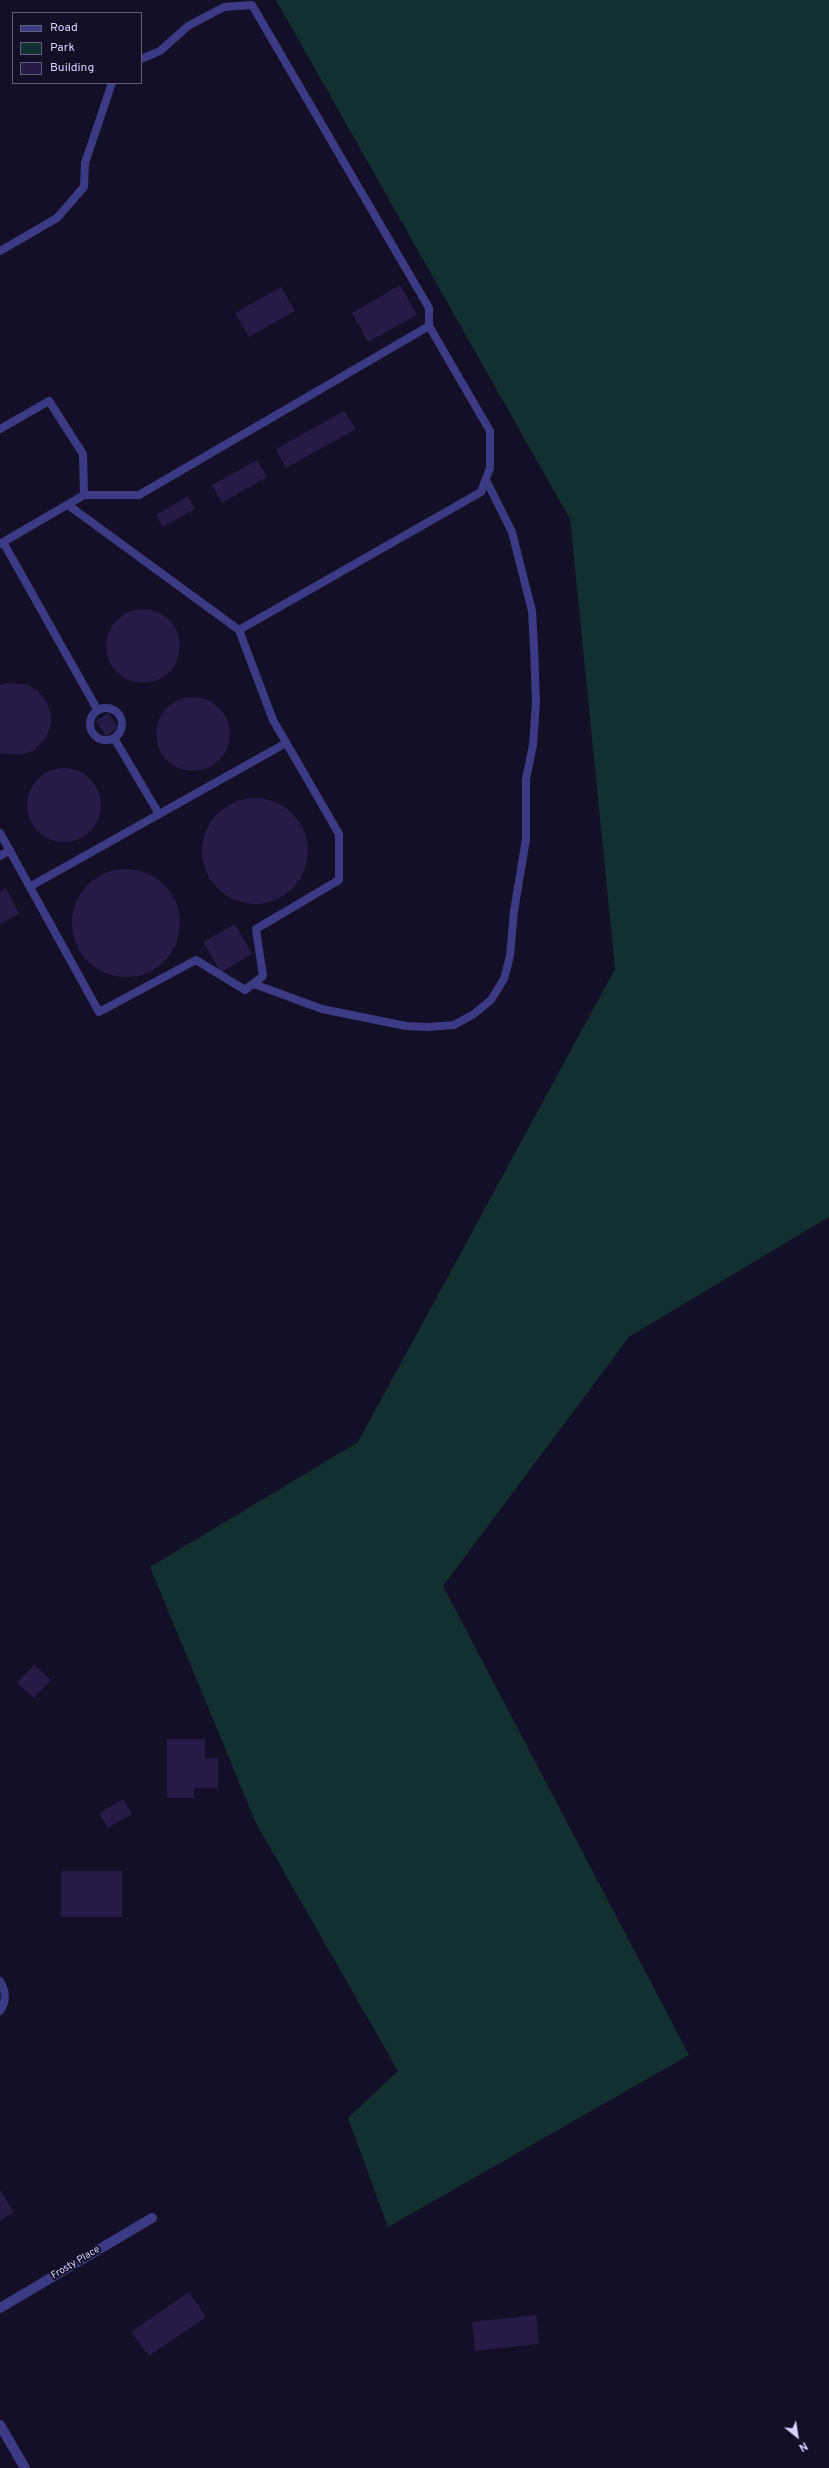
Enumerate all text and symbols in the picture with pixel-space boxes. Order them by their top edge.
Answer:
legend [12,12,142,84]
text: Road [50,20,78,36]
text: Park [50,40,75,56]
text: Building [50,60,94,76]
street label: Frosty Place [50,2244,102,2282]
north arrow [777,2416,817,2456]
text: N [796,2438,810,2454]

